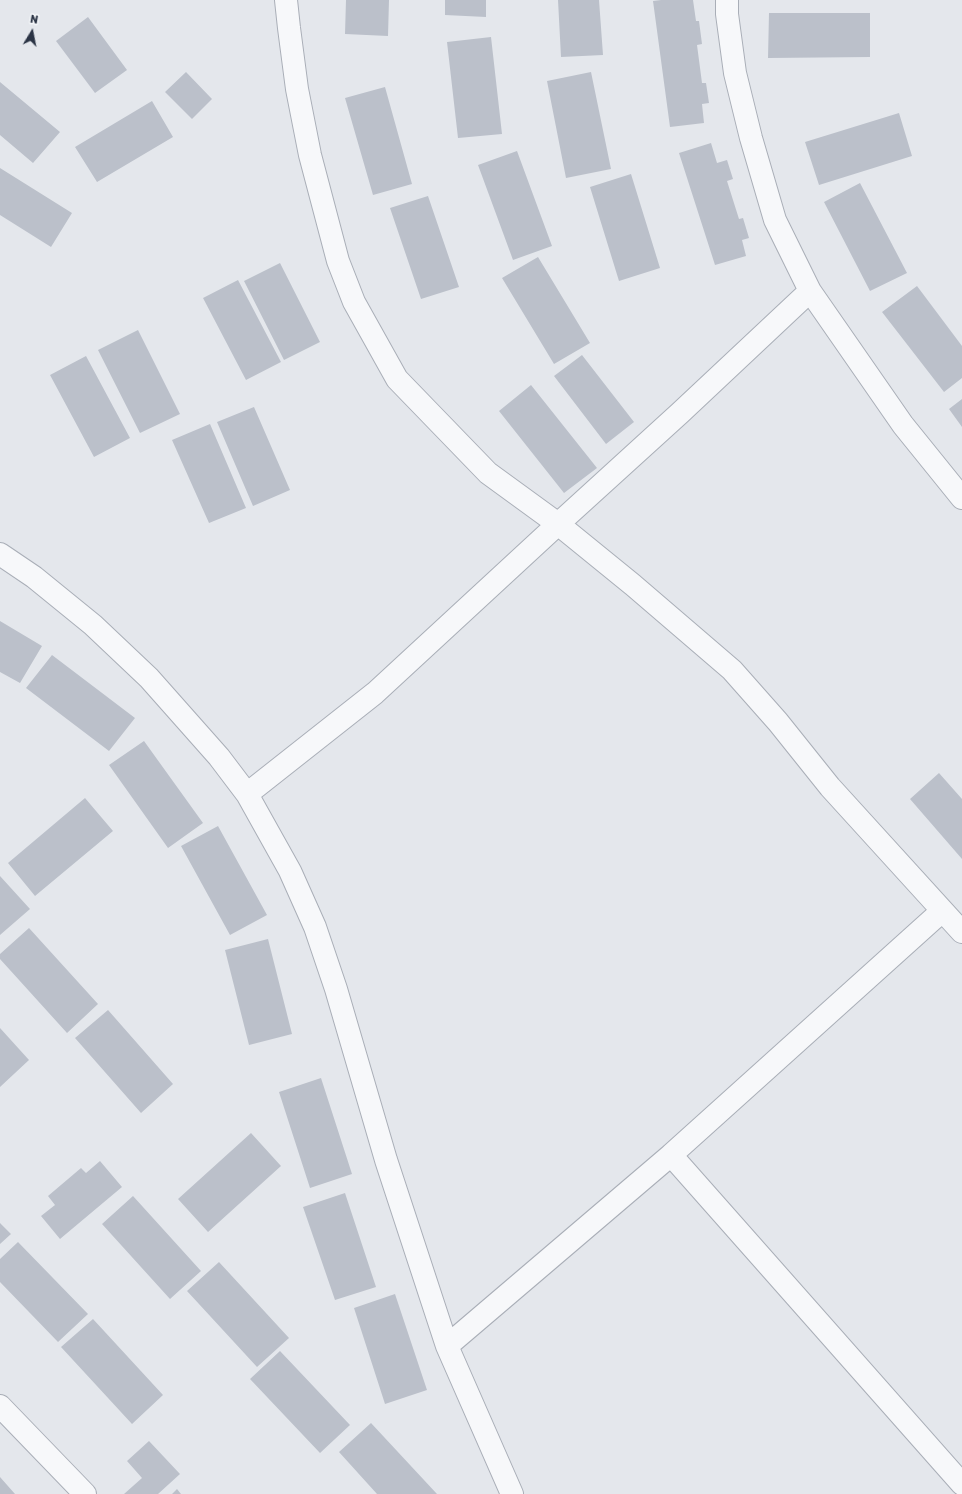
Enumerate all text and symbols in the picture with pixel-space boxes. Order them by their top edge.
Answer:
north arrow [12,12,52,52]
text: N [29,13,39,27]

